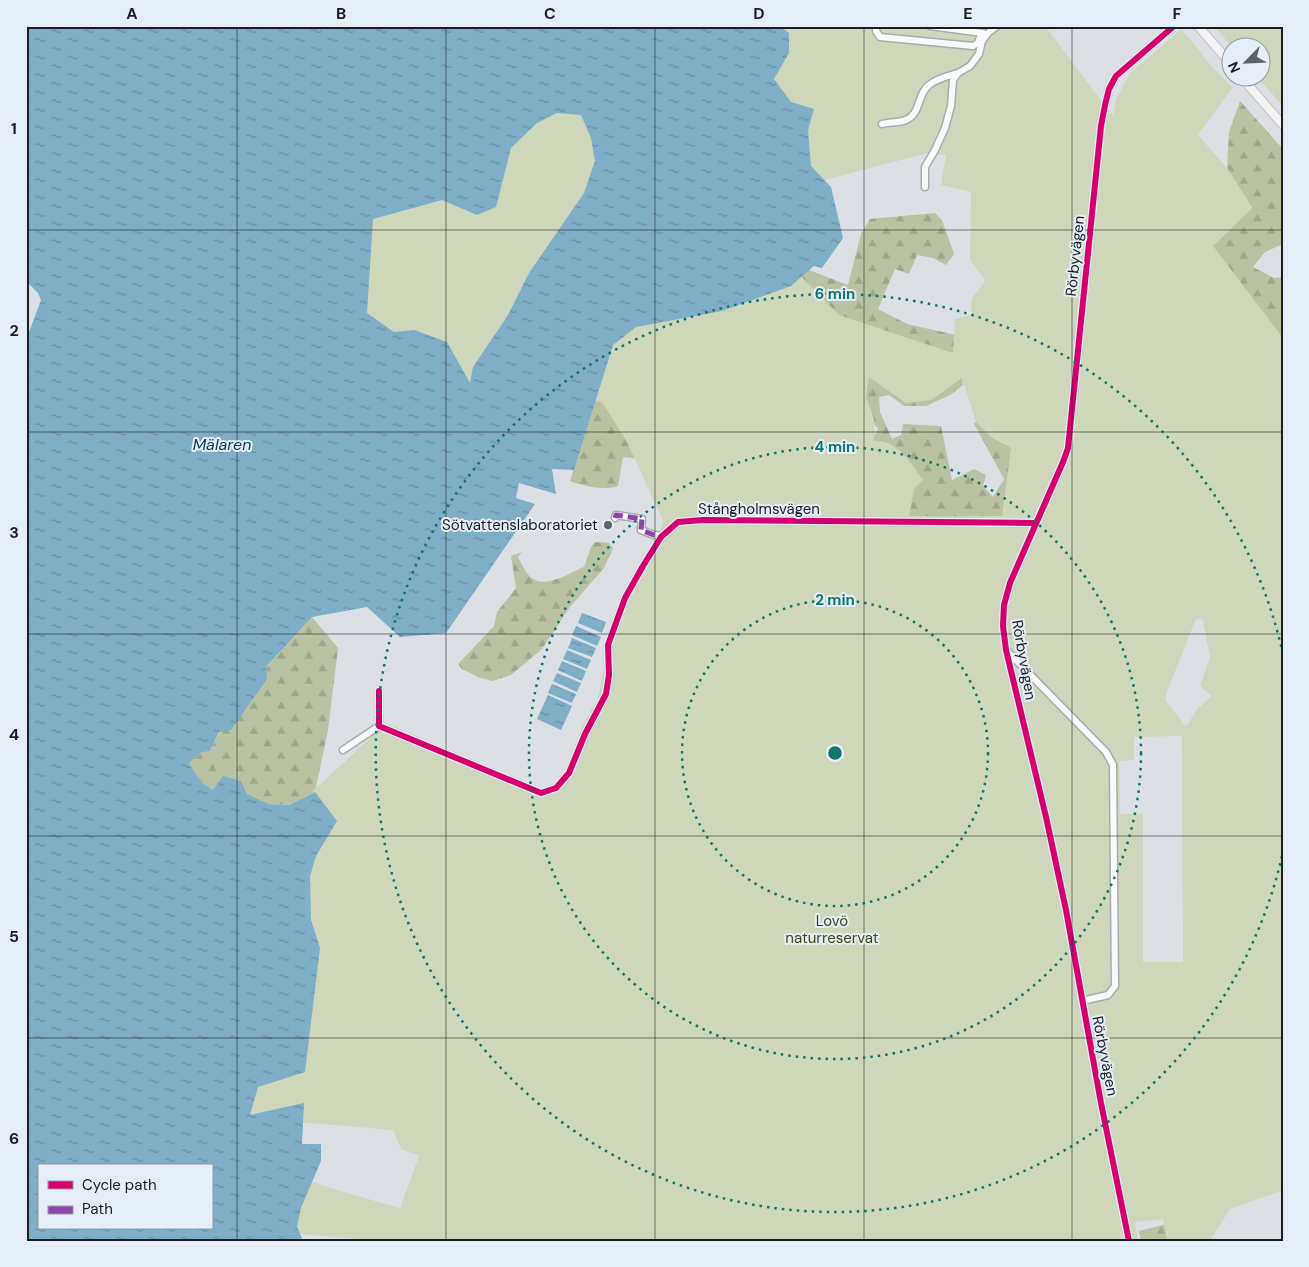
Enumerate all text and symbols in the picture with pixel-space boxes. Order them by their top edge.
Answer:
text: A [126,3,138,24]
text: B [336,3,346,24]
text: C [544,3,556,24]
text: D [753,3,765,24]
text: E [963,3,973,24]
text: F [1173,3,1182,24]
north arrow [1222,38,1272,88]
text: N [1224,59,1244,76]
text: 1 [11,118,17,139]
street label: Rörbyvägen [1061,215,1089,297]
text: 6 min [815,284,855,304]
text: 2 [9,320,19,341]
water label: Mälaren [193,434,251,455]
text: 4 min [815,437,855,457]
street label: Stångholmsvägen [698,499,820,519]
place label: Sötvattenslaboratoriet [442,515,598,535]
marker: Sötvattenslaboratoriet [602,519,614,531]
text: 3 [9,522,19,543]
text: 2 min [815,590,855,610]
street label: Rörbyvägen [1007,618,1041,702]
text: 4 [9,724,19,745]
centre of rings [826,744,844,762]
park label: Lovö naturreservat [785,911,879,948]
text: 5 [9,926,19,947]
street label: Rörbyvägen [1087,1014,1123,1098]
text: 6 [9,1128,19,1149]
legend [38,1164,212,1230]
text: Cycle path [82,1175,157,1195]
text: Path [82,1199,113,1219]

